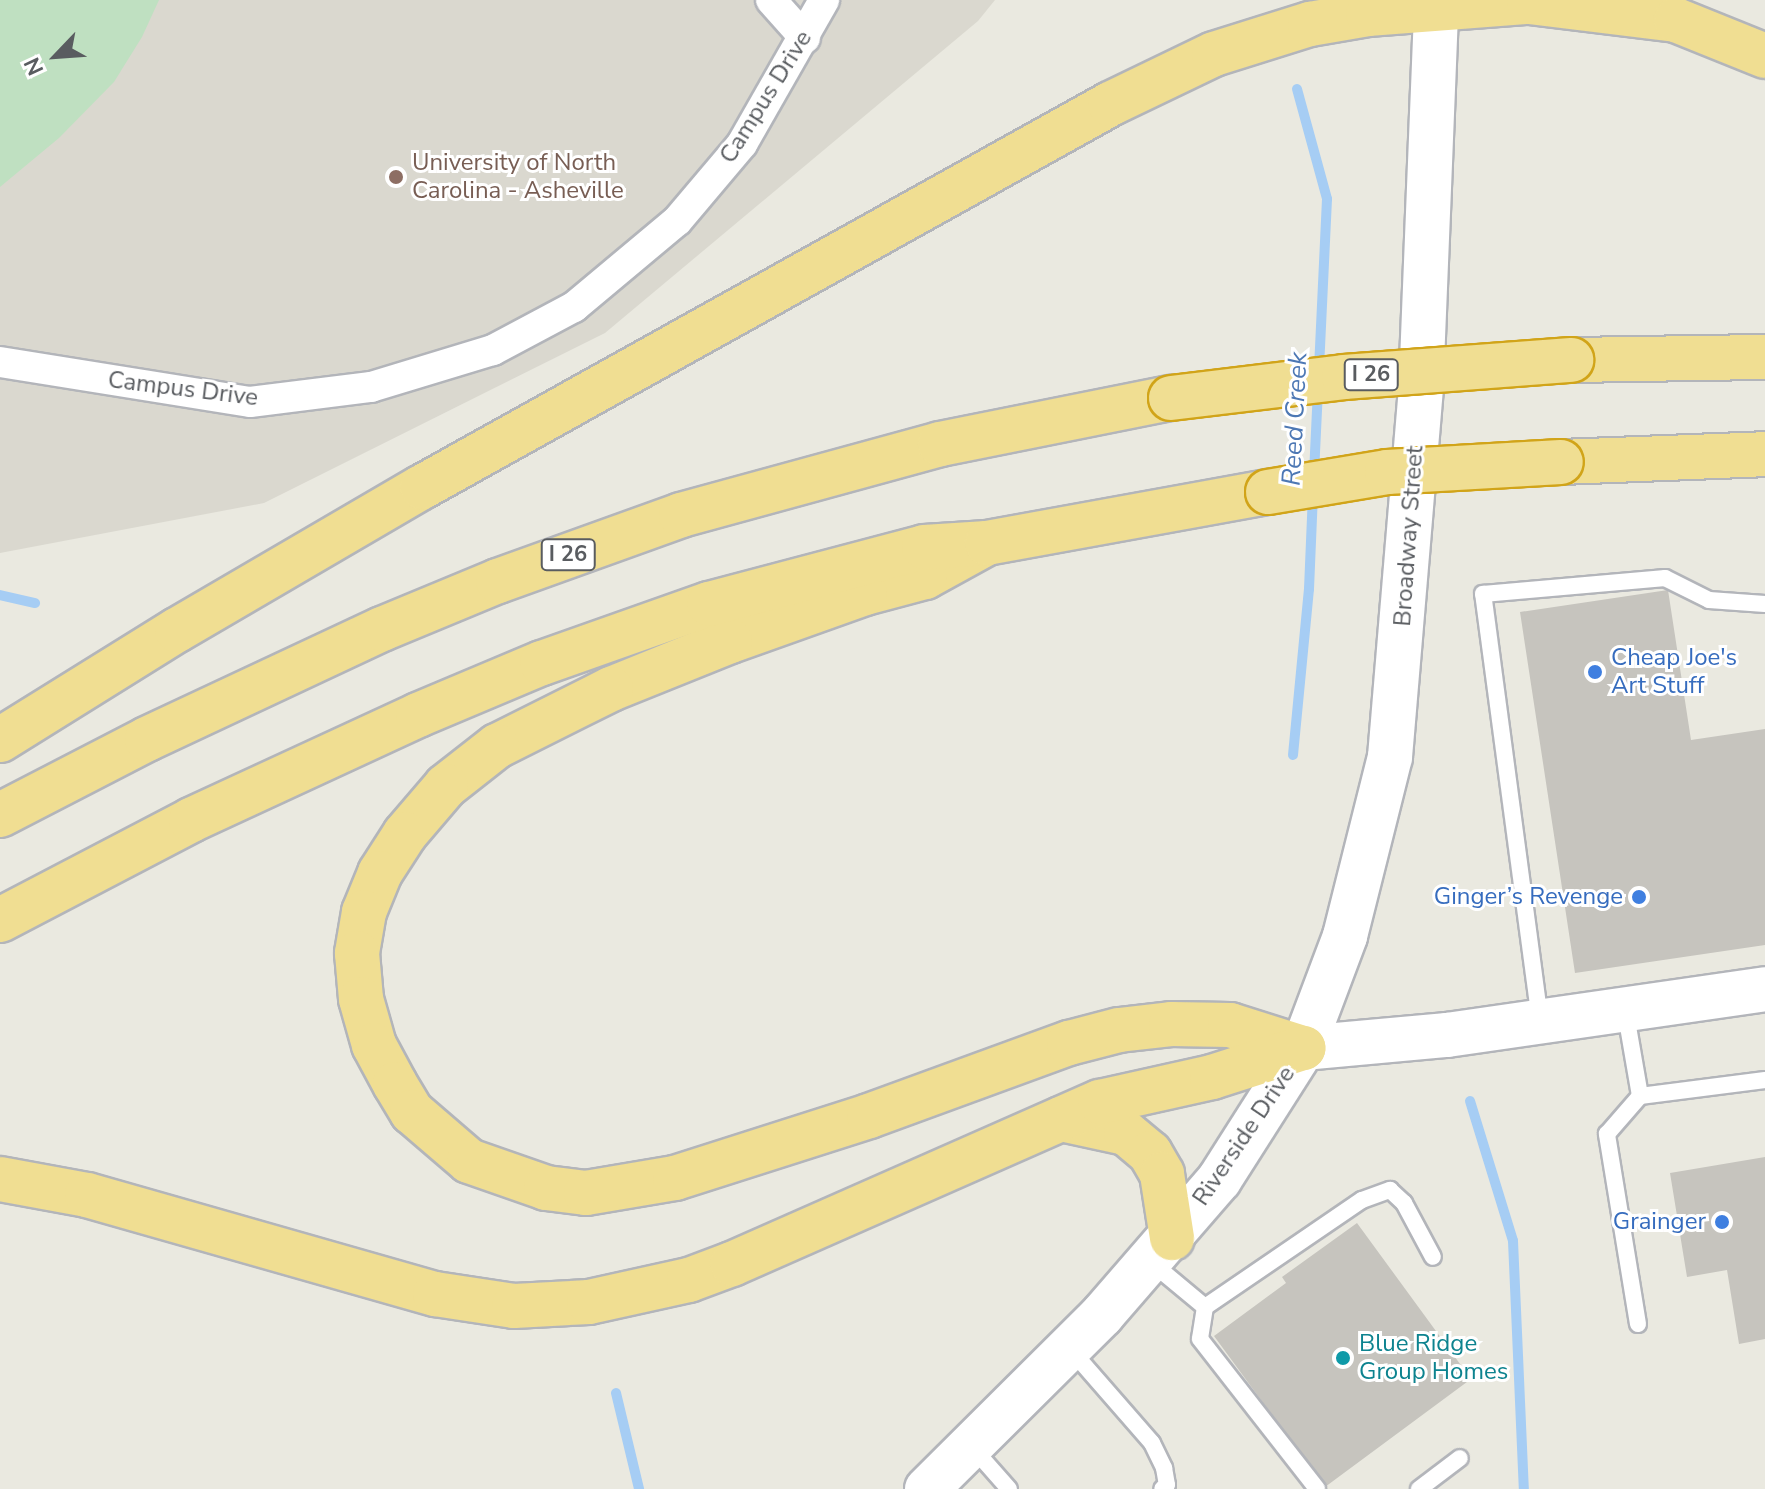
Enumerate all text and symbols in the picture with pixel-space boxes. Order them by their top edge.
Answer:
north arrow [16,16,96,96]
street label: Campus Drive [714,25,818,169]
text: N [17,52,51,80]
place label: University of North Carolina - Asheville [412,149,624,205]
marker: University of North Carolina - Asheville [387,168,405,186]
water label: Reed Creek [1276,351,1314,487]
road number: I 26 [1343,357,1399,393]
street label: Campus Drive [106,365,260,413]
street label: Broadway Street [1388,445,1430,627]
road number: I 26 [540,537,596,573]
place label: Cheap Joe's Art Stuff [1611,644,1737,700]
marker: Cheap Joe's Art Stuff [1586,663,1604,681]
place label: Ginger’s Revenge [1434,883,1623,911]
marker: Ginger’s Revenge [1630,888,1648,906]
street label: Riverside Drive [1187,1061,1301,1211]
place label: Grainger [1613,1208,1706,1236]
marker: Grainger [1713,1213,1731,1231]
place label: Blue Ridge Group Homes [1359,1330,1508,1386]
marker: Blue Ridge Group Homes [1334,1349,1352,1367]

